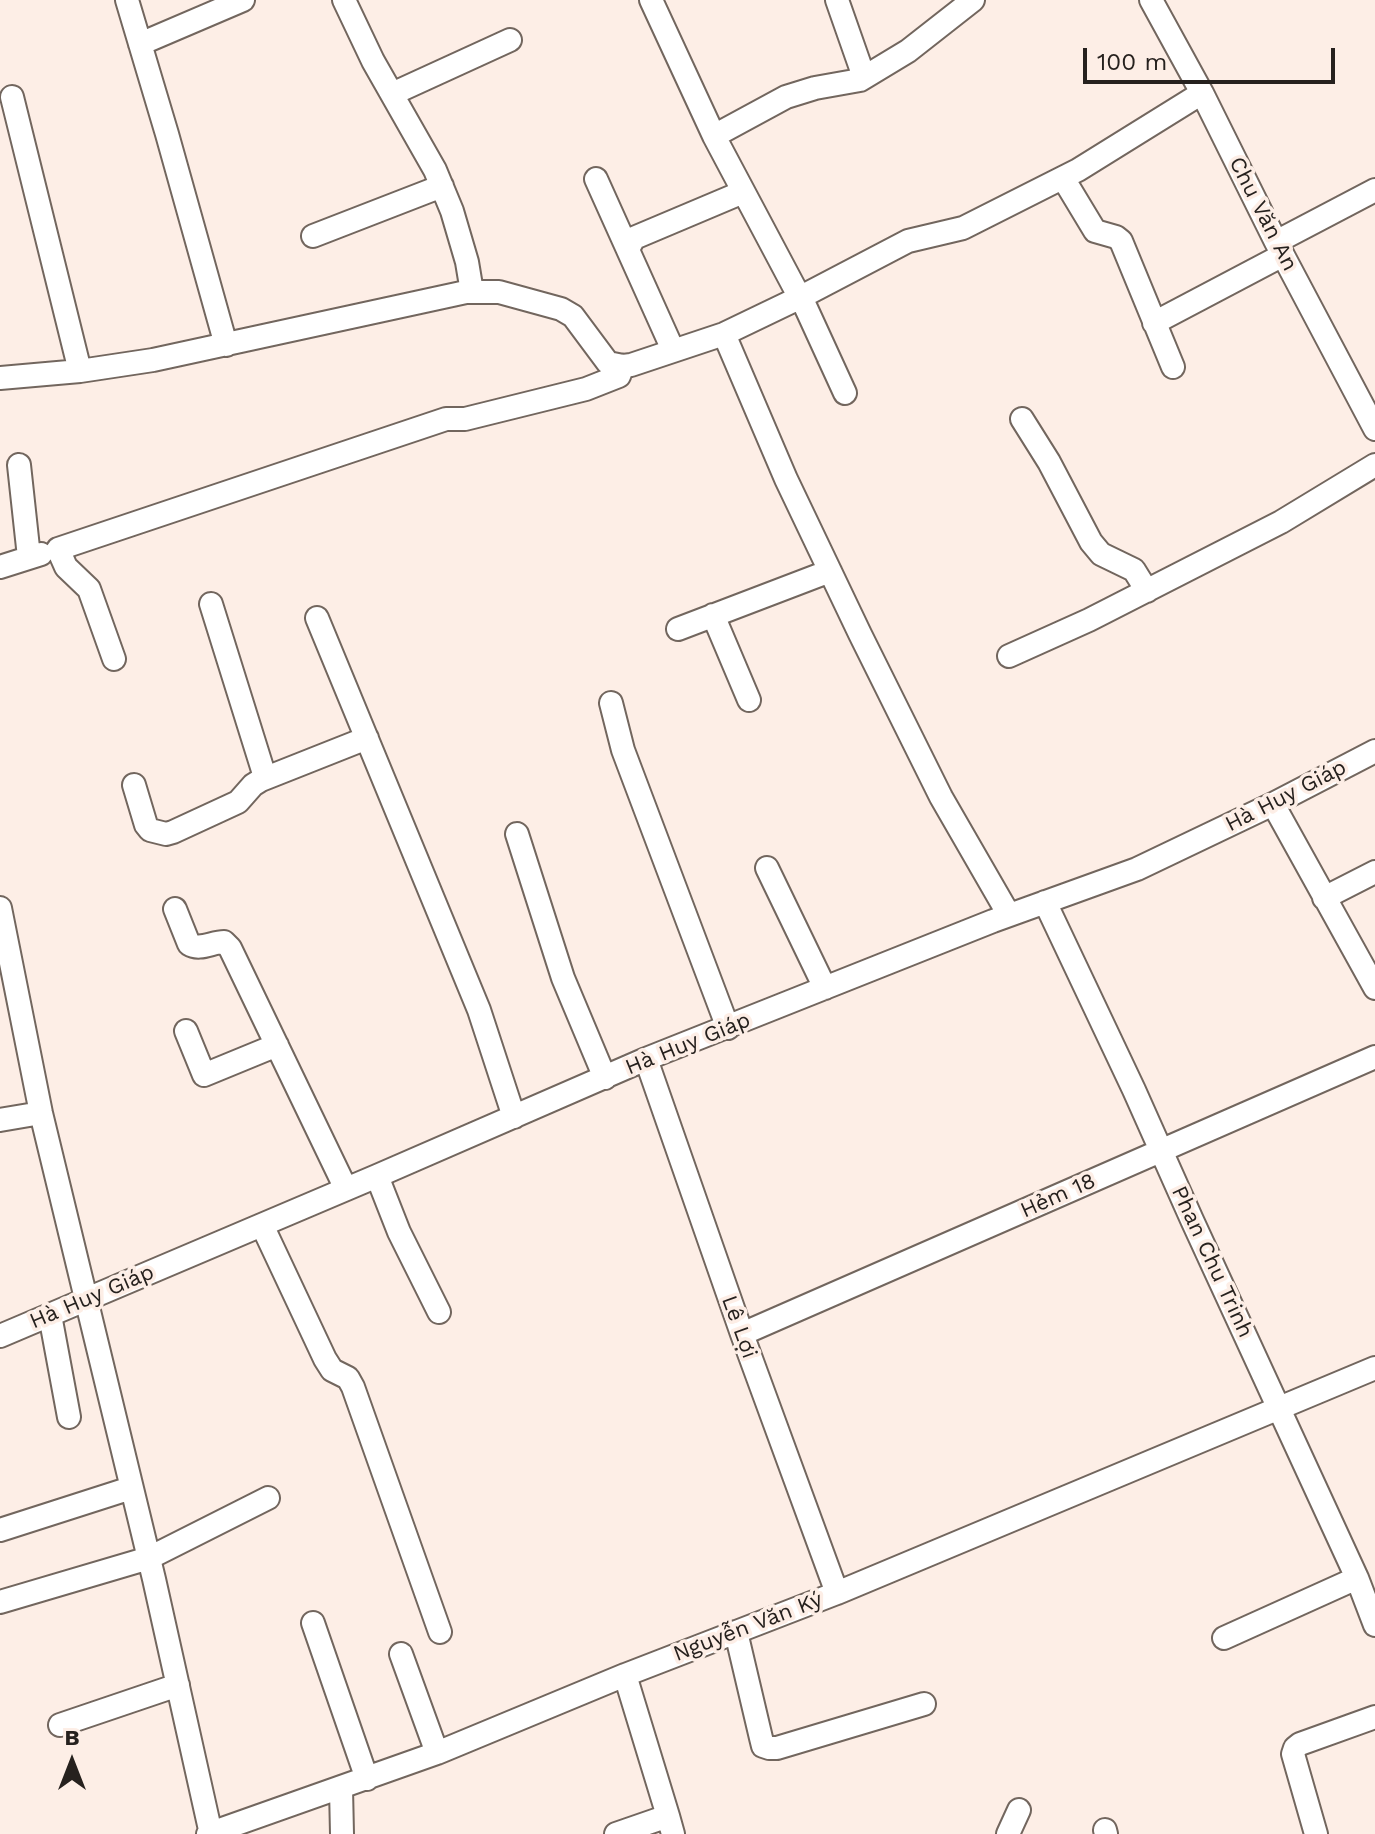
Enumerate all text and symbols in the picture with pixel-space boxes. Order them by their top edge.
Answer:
scale bar [1087,32,1339,82]
text: 100 m [1097,48,1167,76]
street label: Chu Văn An [1223,153,1303,275]
street label: Hà Huy Giáp [1221,754,1351,838]
street label: Hà Huy Giáp [622,1007,754,1081]
street label: Hẻm 18 [1016,1168,1100,1224]
street label: Phan Chu Trinh [1165,1182,1259,1342]
street label: Hà Huy Giáp [26,1259,158,1335]
street label: Lê Lợi [715,1292,763,1362]
street label: Nguyễn Văn Ký [670,1586,826,1668]
north arrow [32,1722,112,1802]
text: B [64,1725,80,1750]

